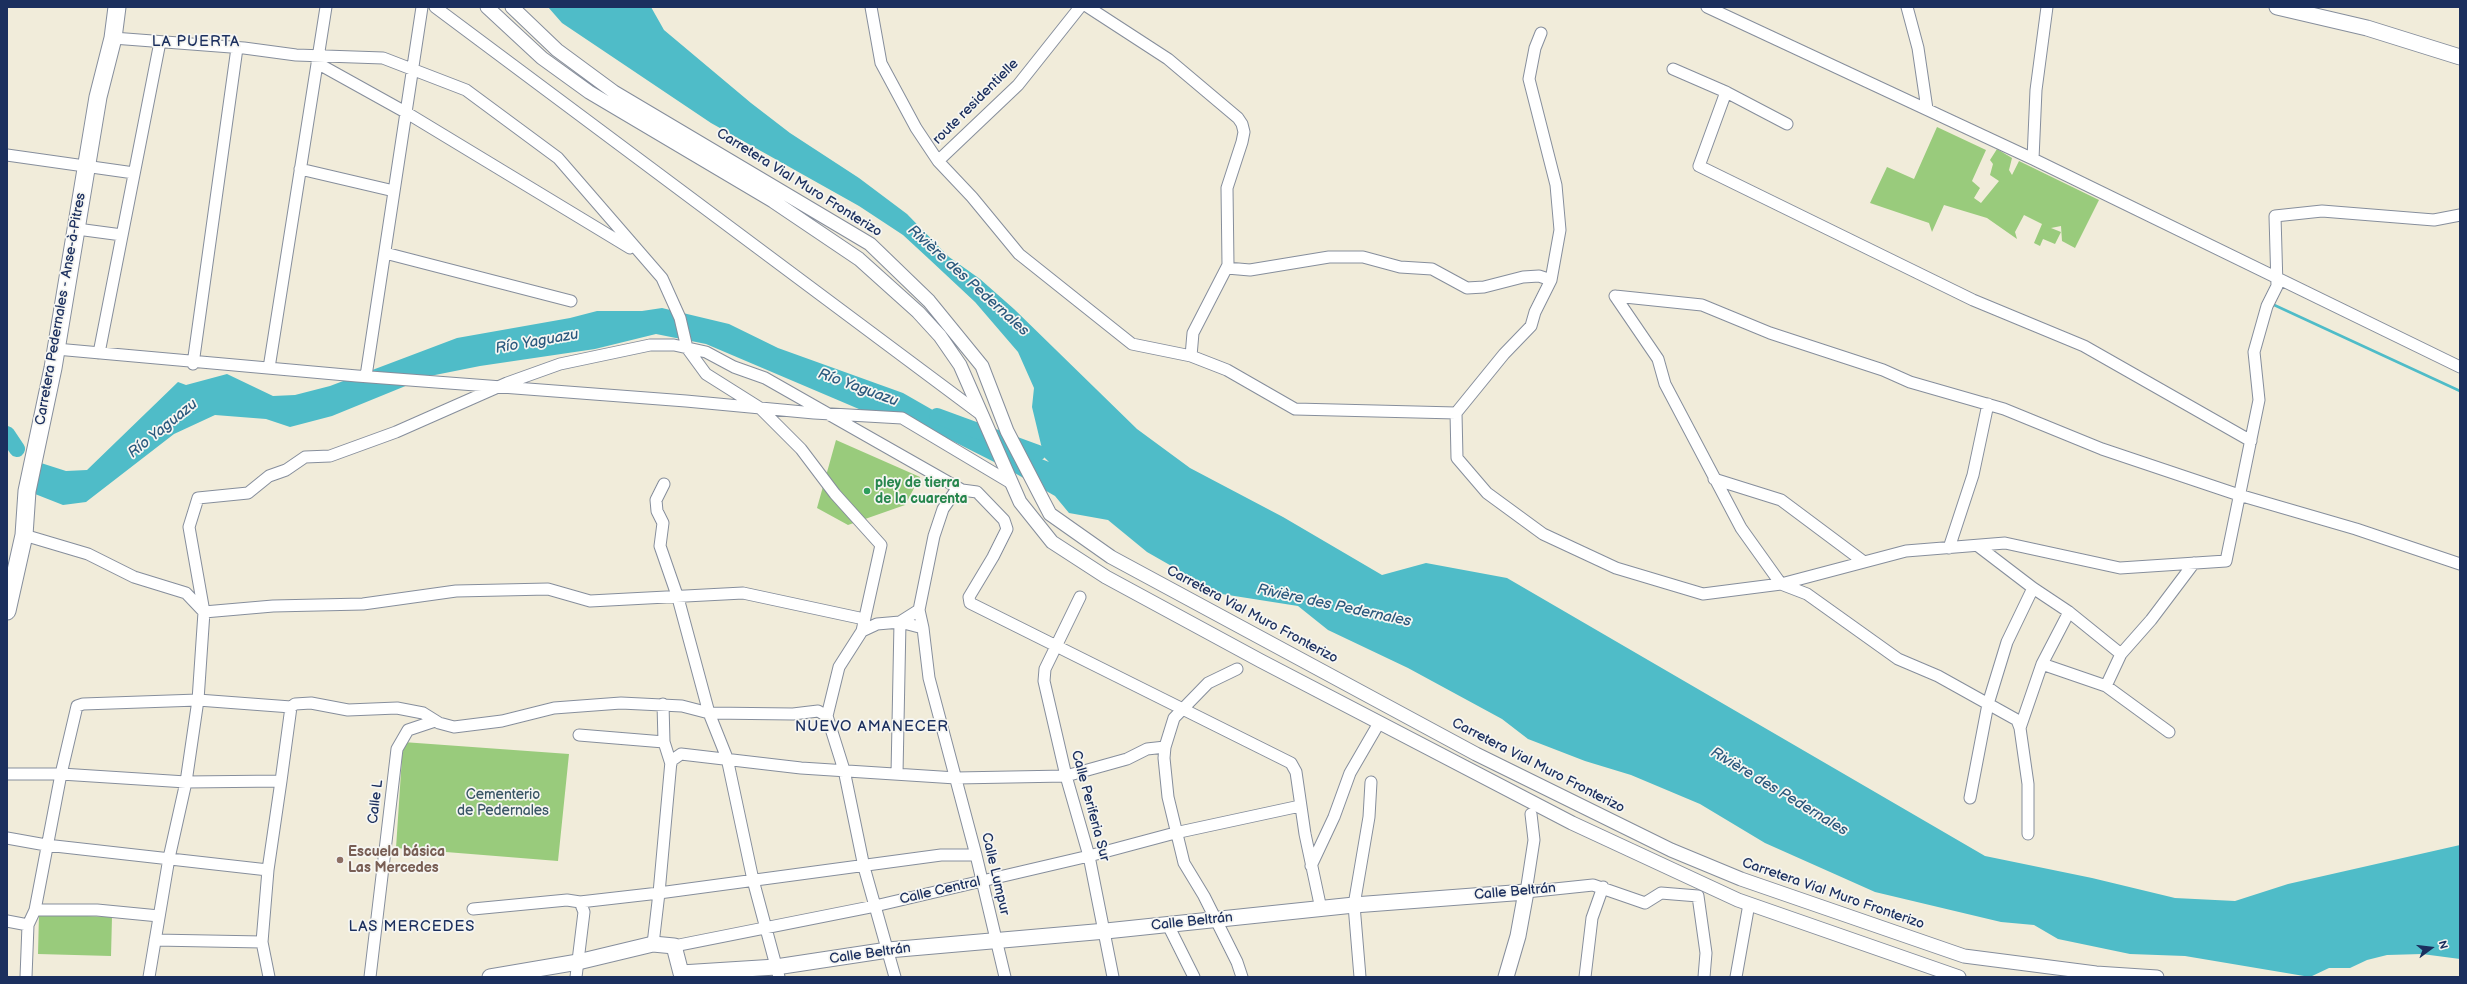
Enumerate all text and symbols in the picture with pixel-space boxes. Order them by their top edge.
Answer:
district label: LA PUERTA [152,33,240,51]
street label: route residentielle [930,56,1022,148]
street label: Carretera Vial Muro Fronterizo [713,125,885,241]
street label: Carretera Pedernales - Anse-à-Pitres [32,192,90,426]
water label: Rivière des Pedernales [904,222,1032,340]
water label: Río Yaguazu [494,326,580,358]
water label: Río Yaguazu [815,365,901,411]
water label: Río Yaguazu [125,396,201,462]
place label: pley de tierra de la cuarenta [875,475,967,508]
marker: pley de tierra de la cuarenta [862,486,872,496]
street label: Carretera Vial Muro Fronterizo [1163,563,1341,667]
water label: Rivière des Pedernales [1255,581,1413,631]
street label: Carretera Vial Muro Fronterizo [1449,715,1627,817]
district label: NUEVO AMANECER [795,718,949,736]
water label: Rivière des Pedernales [1707,744,1851,840]
street label: Calle Periferia Sur [1067,749,1113,863]
street label: Calle L [365,779,387,825]
park label: Cementerio de Pedernales [457,787,549,820]
street label: Calle Lumpur [977,831,1013,917]
place label: Escuela básica Las Mercedes [348,844,445,876]
marker: Escuela básica Las Mercedes [335,855,345,865]
street label: Carretera Vial Muro Fronterizo [1740,855,1926,933]
street label: Calle Central [898,874,982,908]
street label: Calle Beltrán [1473,880,1557,904]
street label: Calle Beltrán [1150,909,1234,935]
district label: LAS MERCEDES [349,918,475,936]
north arrow [2411,928,2451,968]
text: N [2436,939,2450,950]
street label: Calle Beltrán [828,940,912,968]

